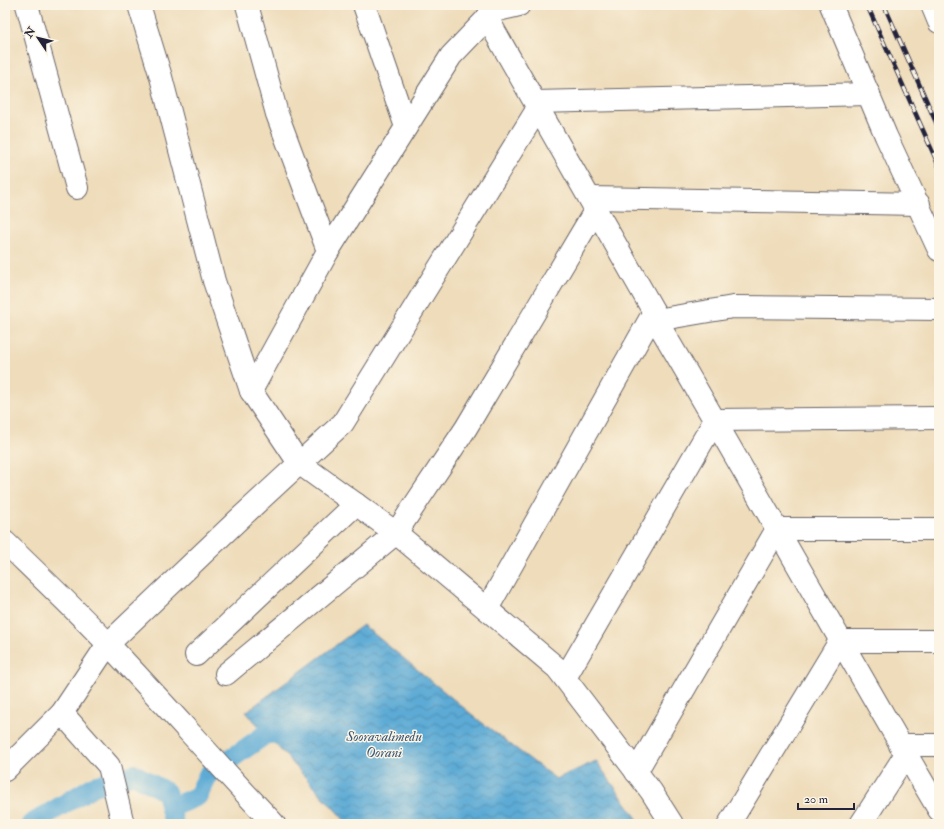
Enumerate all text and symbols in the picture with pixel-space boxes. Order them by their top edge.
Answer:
north arrow [18,18,58,58]
text: N [21,24,39,41]
water label: Sooravalimedu Oorani [345,728,422,761]
scale bar [798,785,854,811]
text: 20 m [804,792,829,807]

